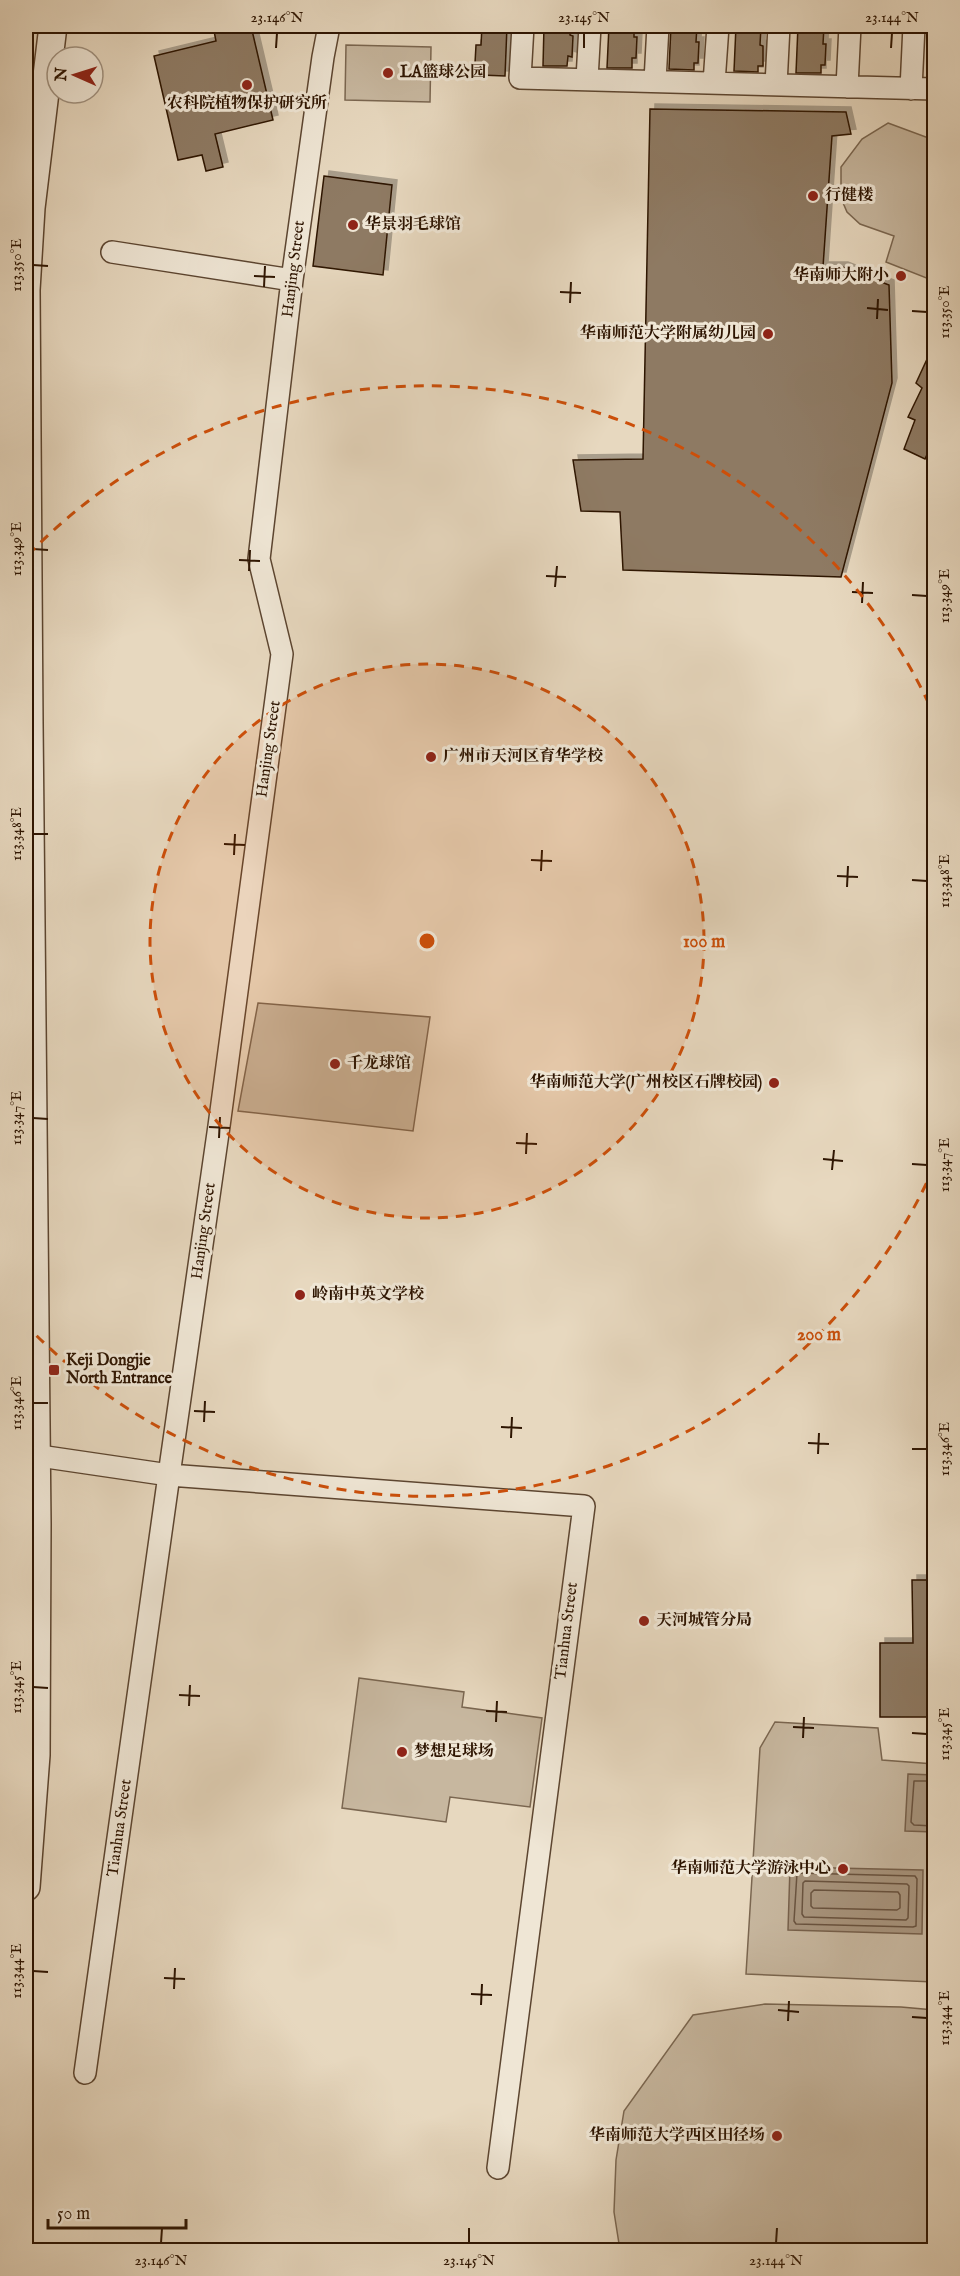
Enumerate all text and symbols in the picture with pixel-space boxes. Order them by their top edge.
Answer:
text: 23.146°N [251,8,303,27]
text: 23.145°N [558,8,610,27]
text: 23.144°N [865,8,919,27]
north arrow [45,45,105,105]
place label: LA篮球公园 [400,63,486,83]
marker: LA篮球公园 [381,66,395,80]
text: N [52,67,72,83]
marker: 农科院植物保护研究所 [240,78,254,92]
place label: 农科院植物保护研究所 [167,93,327,114]
place label: 行健楼 [825,186,873,206]
marker: 行健楼 [806,189,820,203]
place label: 华景羽毛球馆 [365,215,461,235]
marker: 华景羽毛球馆 [346,218,360,232]
street label: Hanjing Street [278,219,310,319]
text: 113.350°E [7,238,26,292]
place label: 华南师大附小 [793,266,889,286]
marker: 华南师大附小 [894,269,908,283]
text: 113.350°E [935,285,954,339]
place label: 华南师范大学附属幼儿园 [580,324,756,344]
marker: 华南师范大学附属幼儿园 [761,327,775,341]
text: 113.349°E [7,522,26,576]
text: 113.349°E [935,569,954,623]
street label: Hanjing Street [252,699,286,799]
place label: 广州市天河区育华学校 [443,746,603,767]
marker: 广州市天河区育华学校 [424,750,438,764]
text: 113.348°E [7,807,26,861]
text: 113.348°E [935,854,954,908]
centre of rings [417,931,437,951]
text: 100 m [683,931,725,954]
place label: 千龙球馆 [347,1054,411,1074]
marker: 千龙球馆 [328,1057,342,1071]
place label: 华南师范大学(广州校区石牌校园) [530,1073,762,1093]
marker: 华南师范大学(广州校区石牌校园) [767,1076,781,1090]
text: 113.347°E [7,1091,26,1145]
text: 113.347°E [935,1138,954,1192]
street label: Hanjing Street [187,1181,221,1281]
place label: 岭南中英文学校 [312,1285,424,1305]
marker: 岭南中英文学校 [293,1288,307,1302]
text: 200 m [797,1324,841,1347]
place label: Keji Dongjie North Entrance [65,1351,173,1389]
marker: Keji Dongjie North Entrance [47,1363,61,1377]
text: 113.346°E [7,1376,26,1430]
text: 113.346°E [935,1422,954,1476]
street label: Tianhua Street [551,1581,583,1681]
place label: 天河城管分局 [656,1611,752,1631]
marker: 天河城管分局 [637,1614,651,1628]
text: 113.345°E [7,1660,26,1714]
text: 113.345°E [935,1707,954,1761]
place label: 梦想足球场 [414,1742,494,1762]
marker: 梦想足球场 [395,1745,409,1759]
street label: Tianhua Street [103,1777,137,1878]
place label: 华南师范大学游泳中心 [671,1859,831,1879]
marker: 华南师范大学游泳中心 [836,1862,850,1876]
text: 113.344°E [7,1943,26,1999]
text: 113.344°E [935,1990,954,2046]
place label: 华南师范大学西区田径场 [589,2126,765,2146]
marker: 华南师范大学西区田径场 [770,2129,784,2143]
scale bar [48,2192,186,2230]
text: 50 m [57,2203,90,2226]
text: 23.146°N [135,2251,187,2270]
text: 23.145°N [443,2251,495,2270]
text: 23.144°N [749,2251,803,2270]

